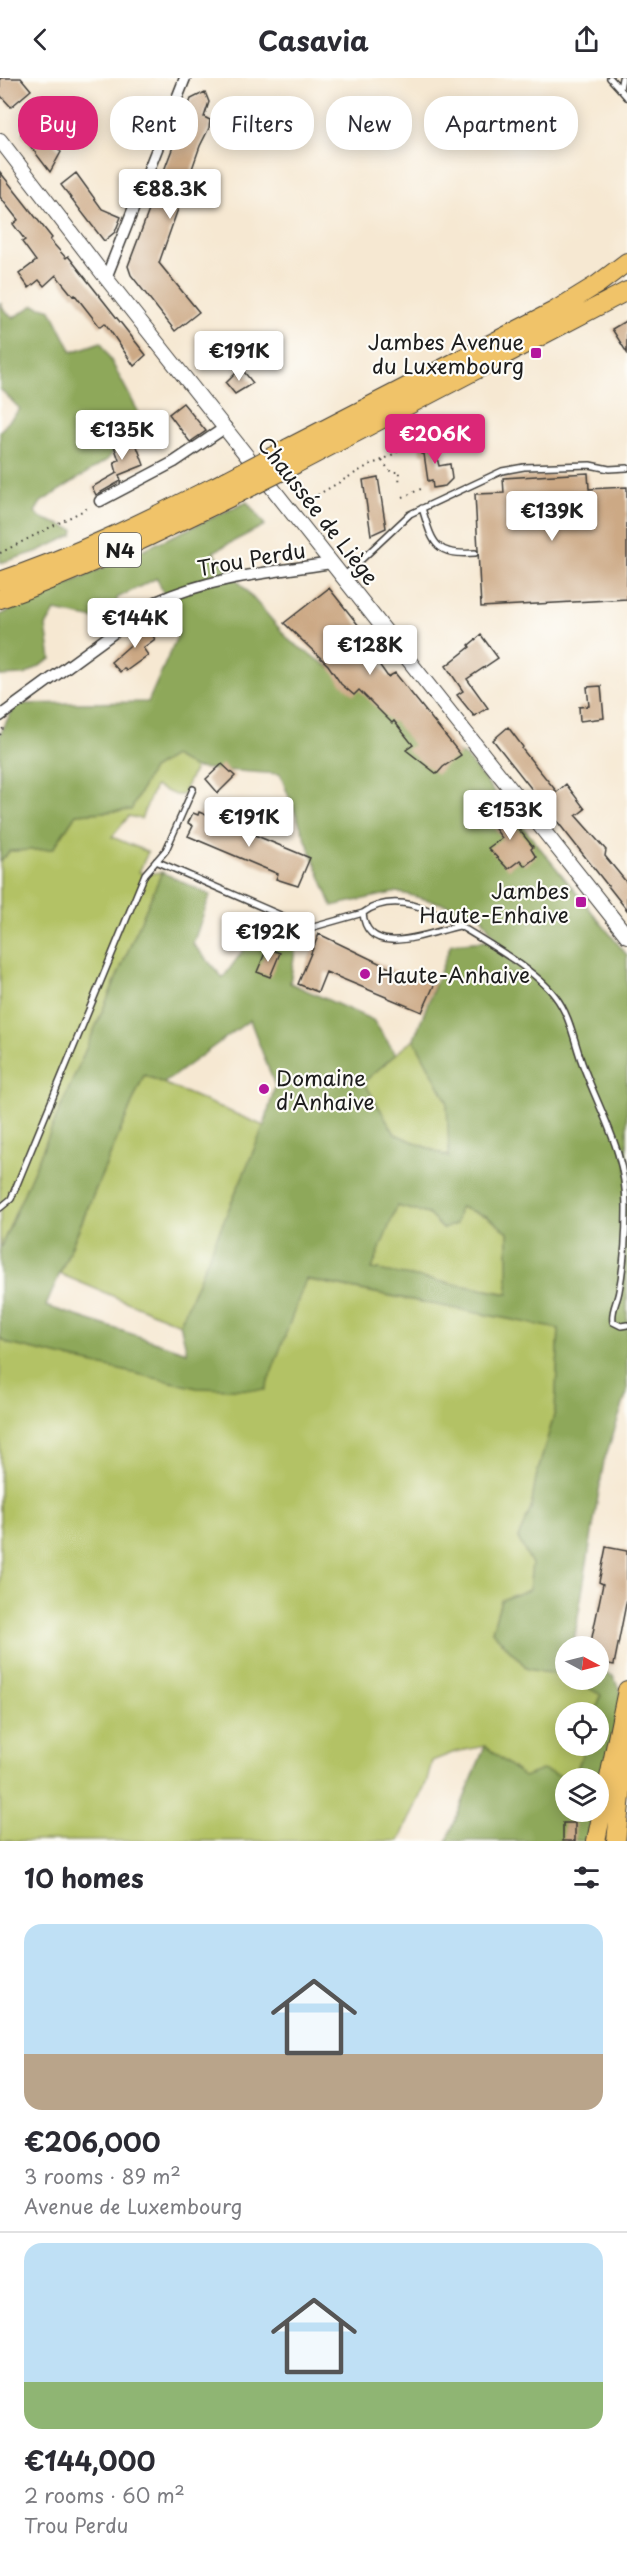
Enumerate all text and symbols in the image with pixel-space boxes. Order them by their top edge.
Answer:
text: Casavia [258,19,369,60]
icon: back [24,23,57,56]
icon: share [570,23,603,56]
chip: Buy [18,96,98,150]
chip: Rent [110,96,198,150]
chip: Filters [210,96,314,150]
chip: New [326,96,412,150]
chip: Apartment [424,96,578,150]
pin: €88.3K [121,169,219,220]
text: €88.3K [133,173,207,203]
place label: Jambes Avenue du Luxembourg [368,325,524,381]
pin: €191K [197,331,281,382]
text: €191K [208,335,270,365]
marker: Jambes Avenue du Luxembourg [529,346,543,360]
pin: €135K [80,410,164,461]
text: €135K [90,414,154,444]
pin: €206K [393,414,477,465]
text: €206K [399,418,471,448]
street label: Chaussée de Liège [251,429,387,591]
pin: €139K [510,491,594,542]
text: €139K [520,495,584,525]
road number: N4 [99,533,141,567]
street label: Trou Perdu [194,533,308,583]
pin: €144K [93,598,177,649]
text: €144K [102,602,168,632]
pin: €128K [328,625,412,676]
text: €128K [337,629,403,659]
pin: €153K [468,790,552,841]
text: €153K [477,794,543,824]
pin: €191K [207,797,291,848]
text: €191K [218,801,280,831]
place label: Jambes Haute-Enhaive [419,874,569,930]
marker: Jambes Haute-Enhaive [574,895,588,909]
pin: €192K [226,912,310,963]
text: €192K [236,916,300,946]
place label: Haute-Anhaive [377,958,530,990]
marker: Haute-Anhaive [358,967,372,981]
place label: Domaine d'Anhaive [276,1061,375,1117]
marker: Domaine d'Anhaive [257,1082,271,1096]
north arrow [555,1636,609,1690]
map controls [555,1636,609,1822]
button: locate [555,1702,609,1756]
button: layers [555,1768,609,1822]
text: 10 homes [24,1858,144,1897]
icon: filters [570,1861,603,1894]
icon: home [260,1963,368,2071]
text: €206,000 [24,2122,161,2161]
text: 3 rooms · 89 m² [24,2161,181,2191]
text: Avenue de Luxembourg [24,2191,242,2221]
icon: home [260,2282,368,2390]
text: €144,000 [24,2441,155,2480]
text: 2 rooms · 60 m² [24,2480,185,2510]
text: Trou Perdu [24,2510,128,2540]

